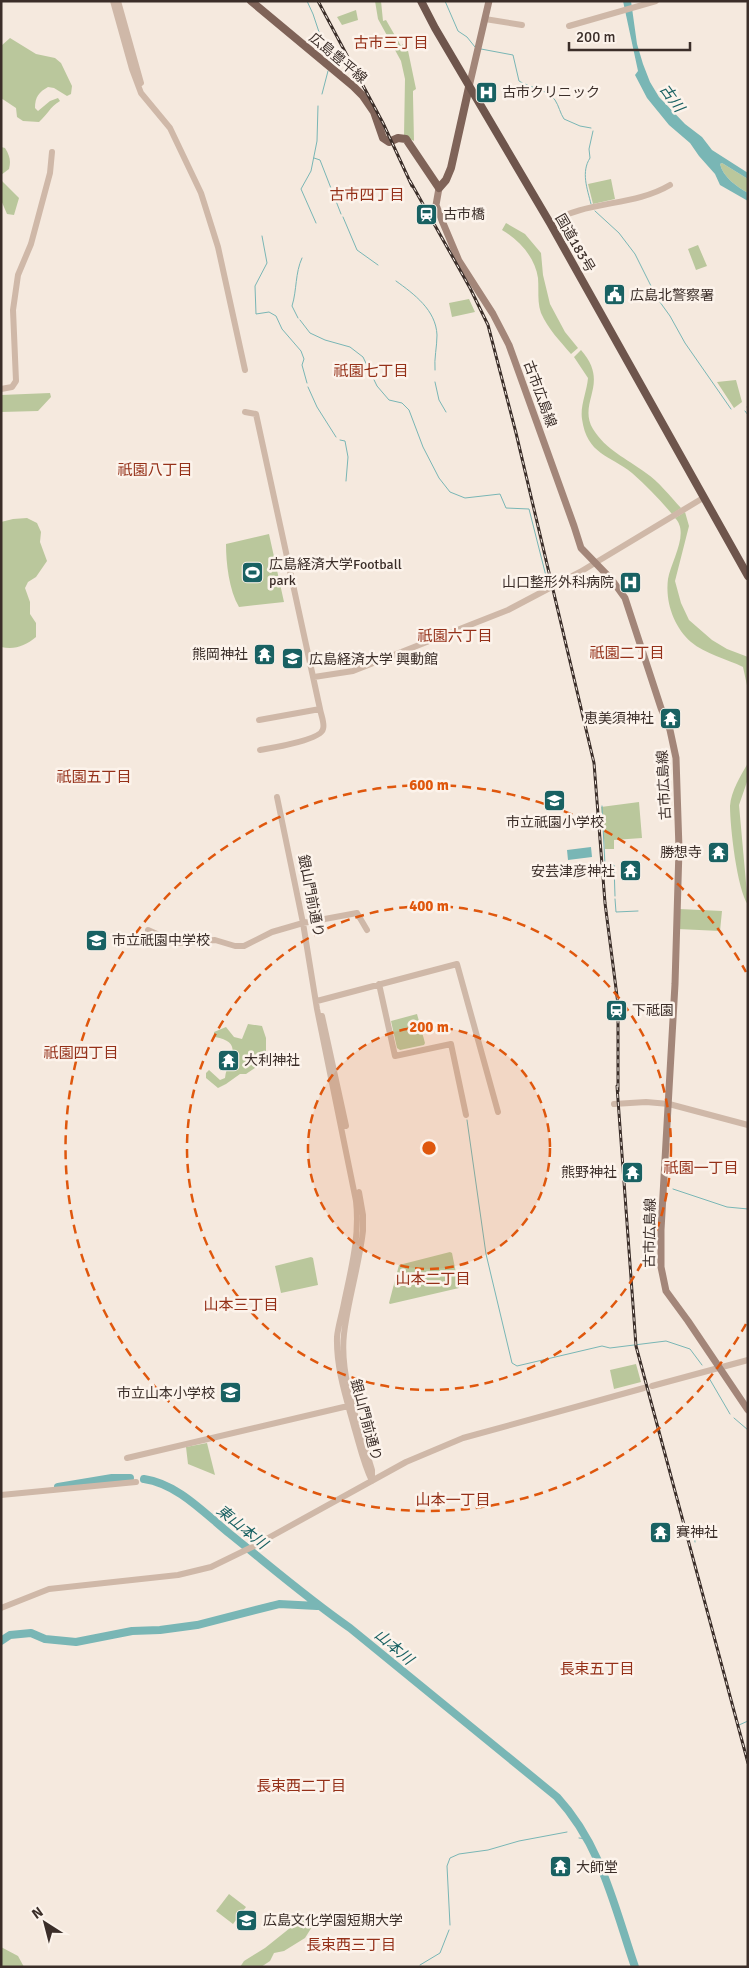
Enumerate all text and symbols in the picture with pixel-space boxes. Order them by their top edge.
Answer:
scale bar [569,20,690,52]
text: 200 m [576,28,616,46]
street label: 広島豊平線 [306,29,370,87]
district label: 古市三丁目 [353,34,429,52]
hospital icon: 古市クリニック [474,80,498,104]
water label: 古川 [656,81,689,117]
place label: 古市クリニック [502,84,600,101]
district label: 古市四丁目 [329,186,405,204]
station icon: 古市橋 [415,202,439,226]
place label: 古市橋 [443,206,485,223]
street label: 国道183号 [551,211,599,275]
public building icon: 広島北警察署 [602,283,626,307]
place label: 広島北警察署 [630,287,714,304]
street label: 古市広島線 [520,358,560,430]
district label: 祇園七丁目 [333,362,409,380]
district label: 祇園八丁目 [117,461,193,479]
place label: 広島経済大学Football park [269,556,402,589]
sports icon: 広島経済大学Football park [241,560,265,584]
hospital icon: 山口整形外科病院 [618,570,642,594]
place label: 山口整形外科病院 [502,574,614,591]
district label: 祇園六丁目 [417,627,493,645]
temple icon: 熊岡神社 [252,642,276,666]
district label: 祇園二丁目 [589,644,665,662]
place label: 熊岡神社 [192,646,248,663]
school or university icon: 広島経済大学 興動館 [281,647,305,671]
place label: 広島経済大学 興動館 [309,651,438,668]
temple icon: 恵美須神社 [658,706,682,730]
place label: 恵美須神社 [584,710,654,727]
street label: 古市広島線 [654,750,674,820]
district label: 祇園五丁目 [56,768,132,786]
text: 600 m [409,776,449,794]
school or university icon: 市立祇園小学校 [543,788,567,812]
place label: 市立祇園小学校 [506,814,604,831]
temple icon: 勝想寺 [706,840,730,864]
place label: 勝想寺 [660,844,702,861]
street label: 銀山門前通り [295,853,327,939]
temple icon: 安芸津彦神社 [619,859,643,883]
place label: 安芸津彦神社 [531,863,615,880]
text: 400 m [409,897,449,915]
school or university icon: 市立祇園中学校 [84,928,108,952]
place label: 市立祇園中学校 [112,932,210,949]
station icon: 下祗園 [604,998,628,1022]
place label: 下祗園 [632,1002,674,1019]
text: 200 m [409,1018,449,1036]
district label: 祇園四丁目 [43,1044,119,1062]
temple icon: 大利神社 [216,1048,240,1072]
place label: 大利神社 [244,1052,300,1069]
centre of rings [420,1139,438,1157]
district label: 祇園一丁目 [663,1159,739,1177]
temple icon: 熊野神社 [621,1160,645,1184]
place label: 熊野神社 [561,1164,617,1181]
street label: 古市広島線 [641,1198,659,1268]
district label: 山本二丁目 [395,1270,471,1288]
district label: 山本三丁目 [203,1296,279,1314]
street label: 銀山門前通り [347,1377,385,1463]
school or university icon: 市立山本小学校 [219,1381,243,1405]
place label: 市立山本小学校 [117,1385,215,1402]
district label: 山本一丁目 [415,1491,491,1509]
water label: 東山本川 [213,1501,273,1554]
temple icon: 賽神社 [648,1520,672,1544]
place label: 賽神社 [676,1524,718,1541]
water label: 山本川 [371,1626,419,1670]
district label: 長束五丁目 [559,1660,635,1678]
district label: 長束西二丁目 [256,1777,346,1795]
temple icon: 大師堂 [548,1855,572,1879]
place label: 大師堂 [576,1859,618,1876]
north arrow [20,1898,70,1948]
text: N [29,1903,47,1923]
school or university icon: 広島文化学園短期大学 [235,1908,259,1932]
place label: 広島文化学園短期大学 [263,1912,403,1929]
district label: 長束西三丁目 [306,1936,396,1954]

